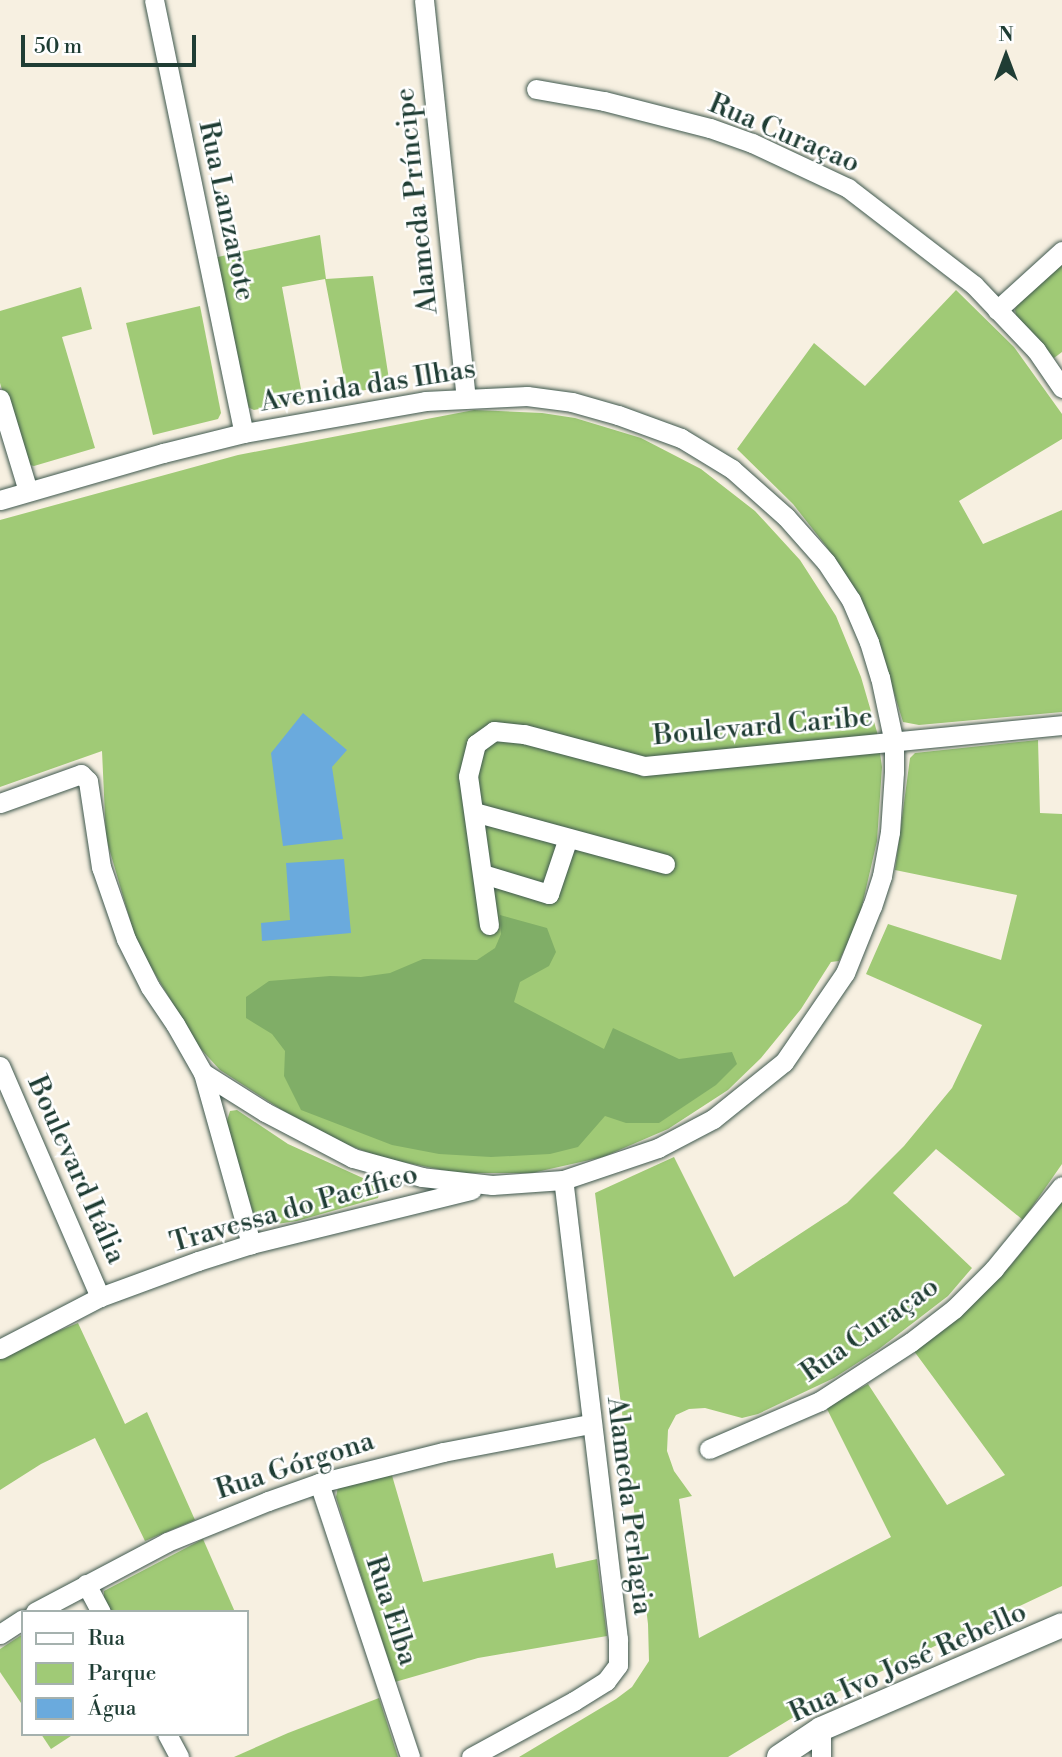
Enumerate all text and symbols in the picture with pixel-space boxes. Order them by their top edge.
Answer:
scale bar [24,21,200,65]
north arrow [971,21,1041,91]
text: N [998,23,1014,47]
text: 50 m [34,34,82,60]
street label: Alameda Príncipe [388,86,446,316]
street label: Rua Curaçao [704,87,864,181]
street label: Rua Lanzarote [191,118,261,304]
street label: Avenida das Ilhas [258,352,478,420]
street label: Boulevard Caribe [652,701,874,753]
street label: Boulevard Itália [20,1071,132,1269]
street label: Travessa do Pacífico [166,1158,422,1260]
street label: Rua Curaçao [795,1270,945,1390]
street label: Alameda Perlagia [599,1395,659,1617]
street label: Rua Górgona [212,1425,378,1507]
street label: Rua Elba [358,1552,424,1670]
street label: Rua Ivo José Rebello [784,1596,1032,1730]
legend [21,1610,248,1736]
text: Rua [88,1626,125,1652]
text: Parque [88,1661,156,1687]
text: Água [88,1696,136,1722]

